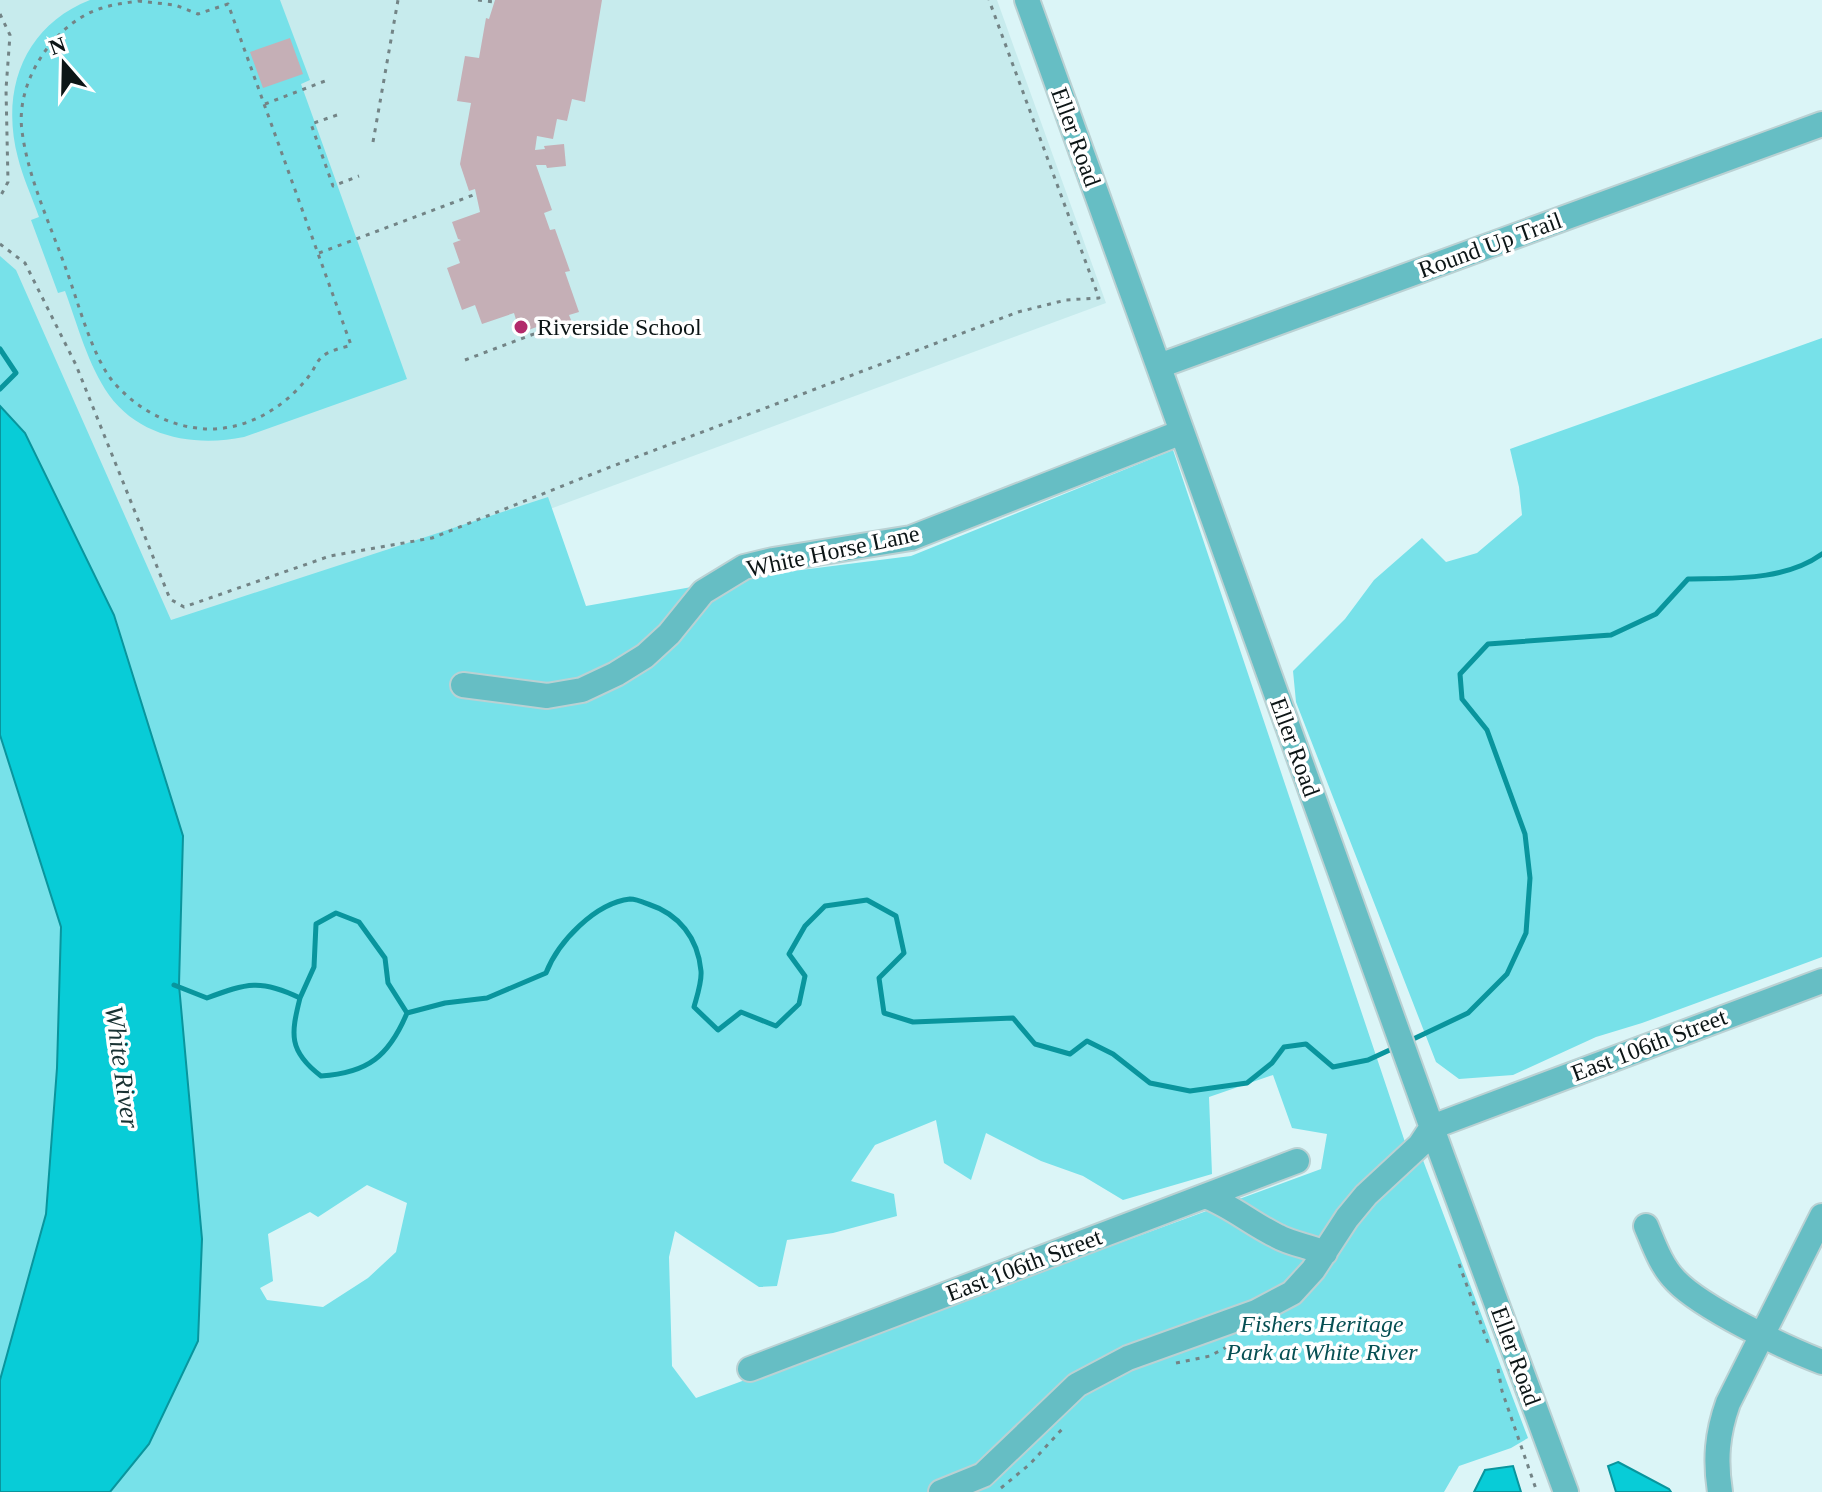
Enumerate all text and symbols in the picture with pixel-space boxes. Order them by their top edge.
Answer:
north arrow [24,24,104,104]
text: N [46,31,69,60]
street label: Eller Road [1046,84,1106,190]
street label: Round Up Trail [1415,207,1566,283]
place label: Riverside School [537,314,702,340]
marker: Riverside School [512,318,530,336]
street label: White Horse Lane [744,520,922,582]
street label: Eller Road [1265,694,1325,800]
street label: East 106th Street [1568,1003,1731,1087]
water label: White River [99,1004,145,1131]
street label: East 106th Street [943,1223,1106,1307]
street label: Eller Road [1486,1303,1546,1409]
park label: Fishers Heritage Park at White River [1225,1311,1418,1365]

